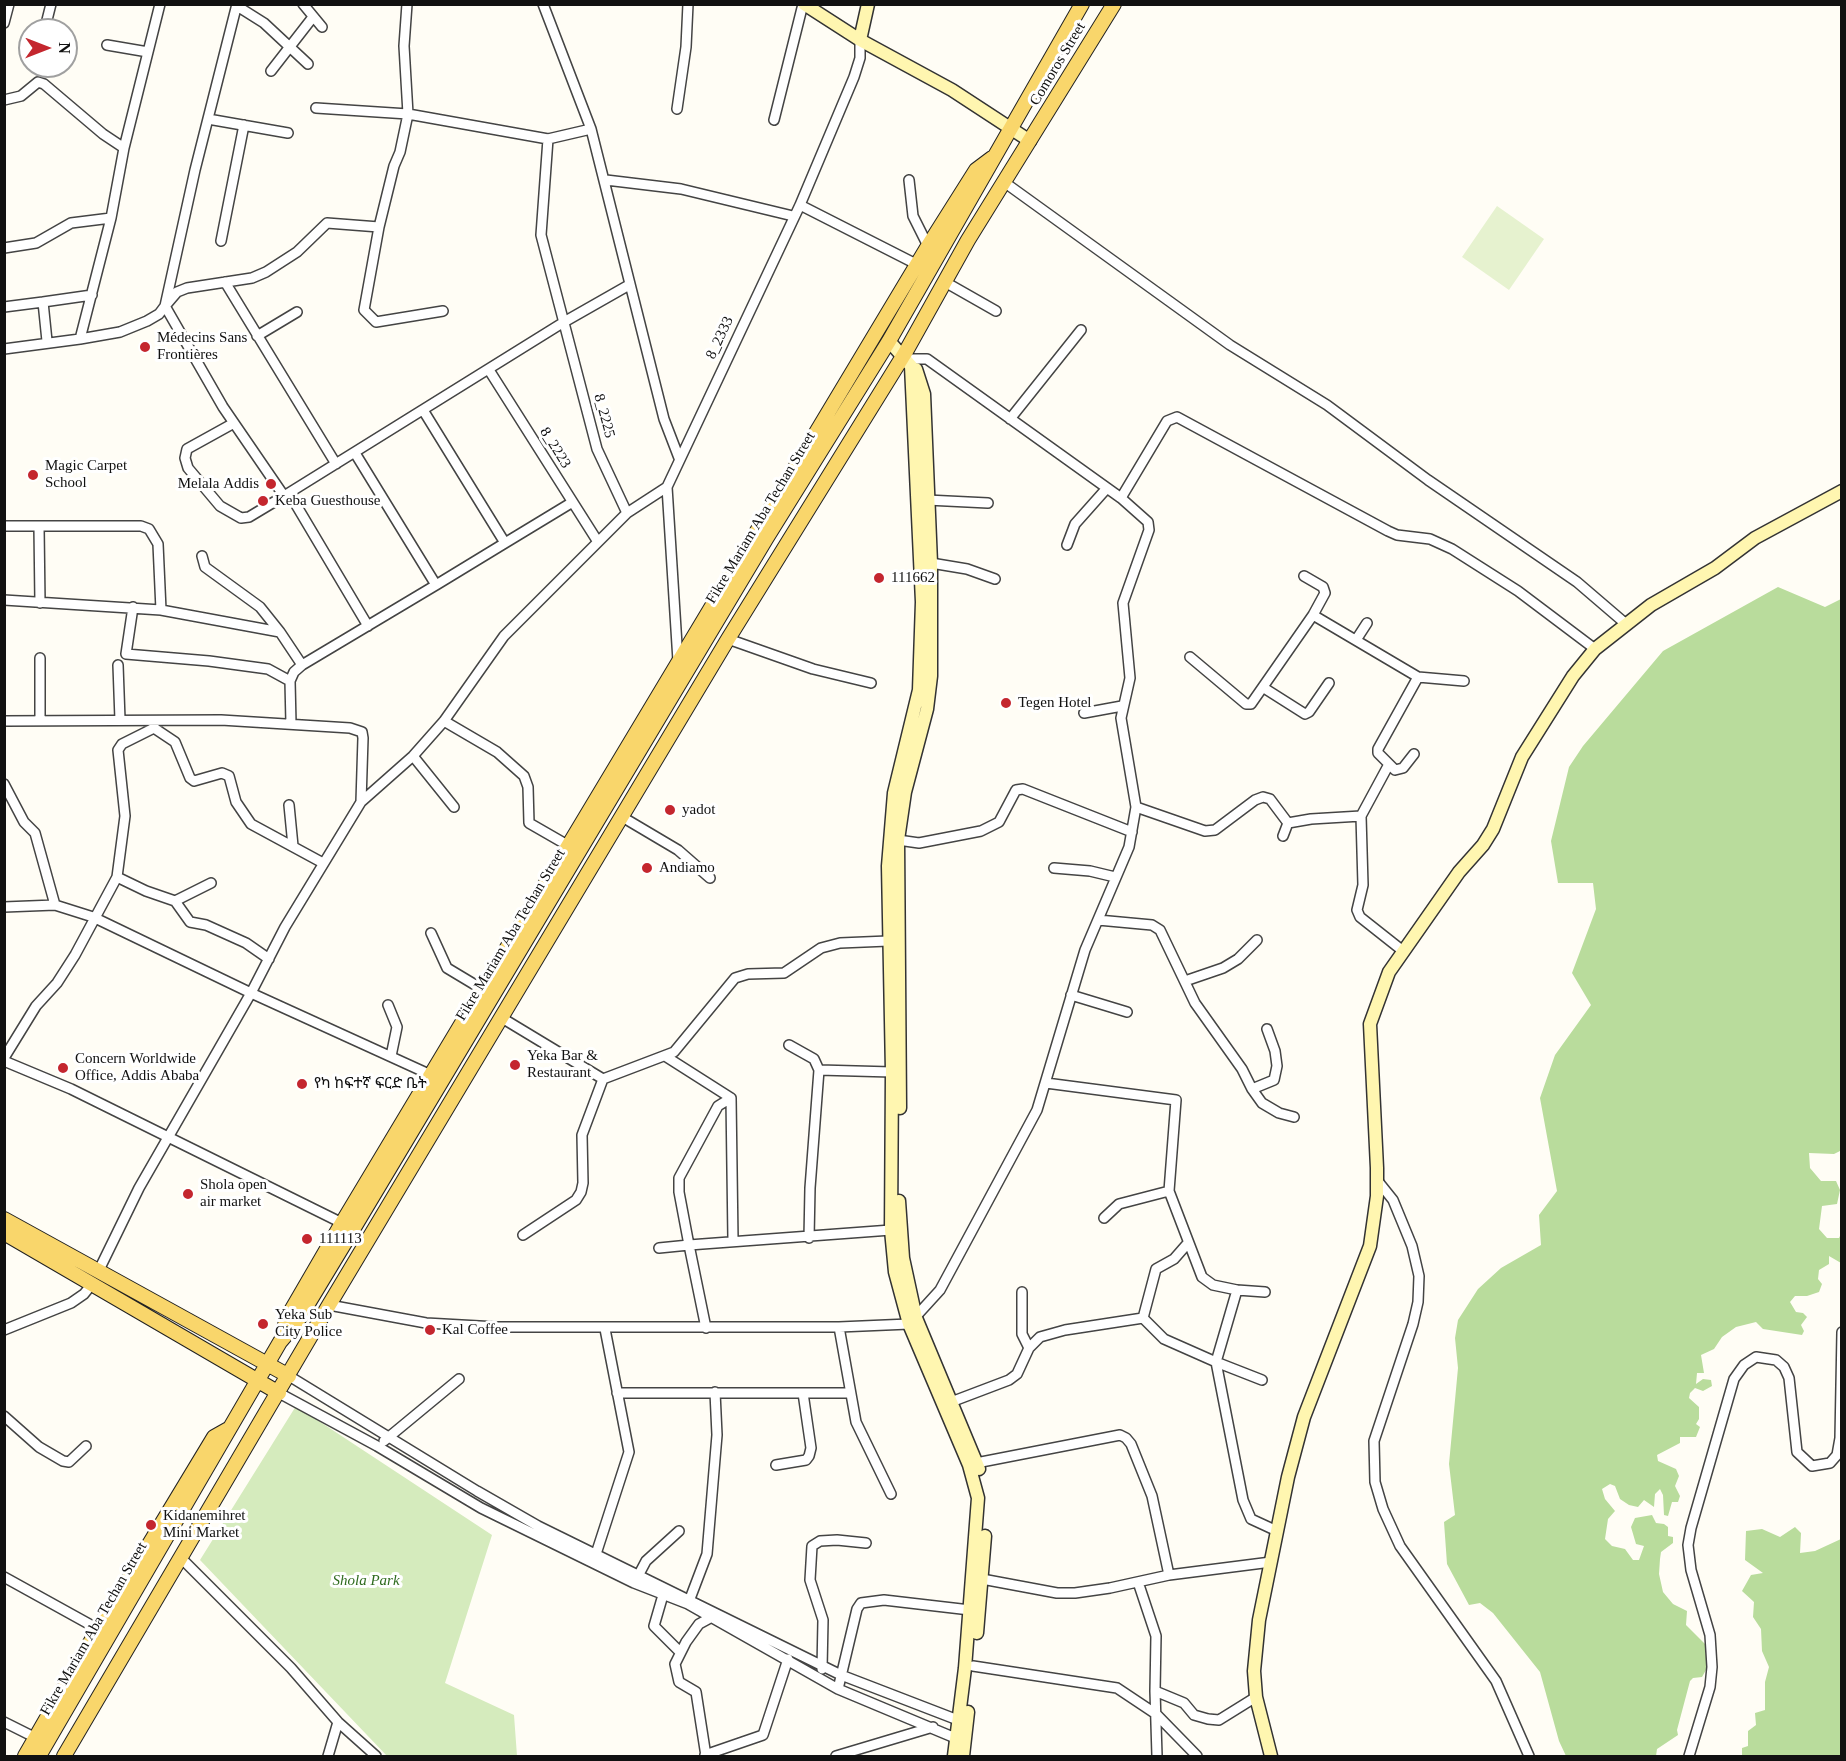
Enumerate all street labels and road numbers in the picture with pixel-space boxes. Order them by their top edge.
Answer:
street label: Comoros Street [1026,19,1090,109]
street label: 8_2333 [702,314,738,362]
street label: 8_2225 [589,392,619,440]
street label: 8_2223 [535,424,575,472]
street label: Fikre Mariam Aba Techan Street [702,429,820,607]
street label: Fikre Mariam Aba Techan Street [452,846,570,1024]
street label: Fikre Mariam Aba Techan Street [37,1539,151,1719]

